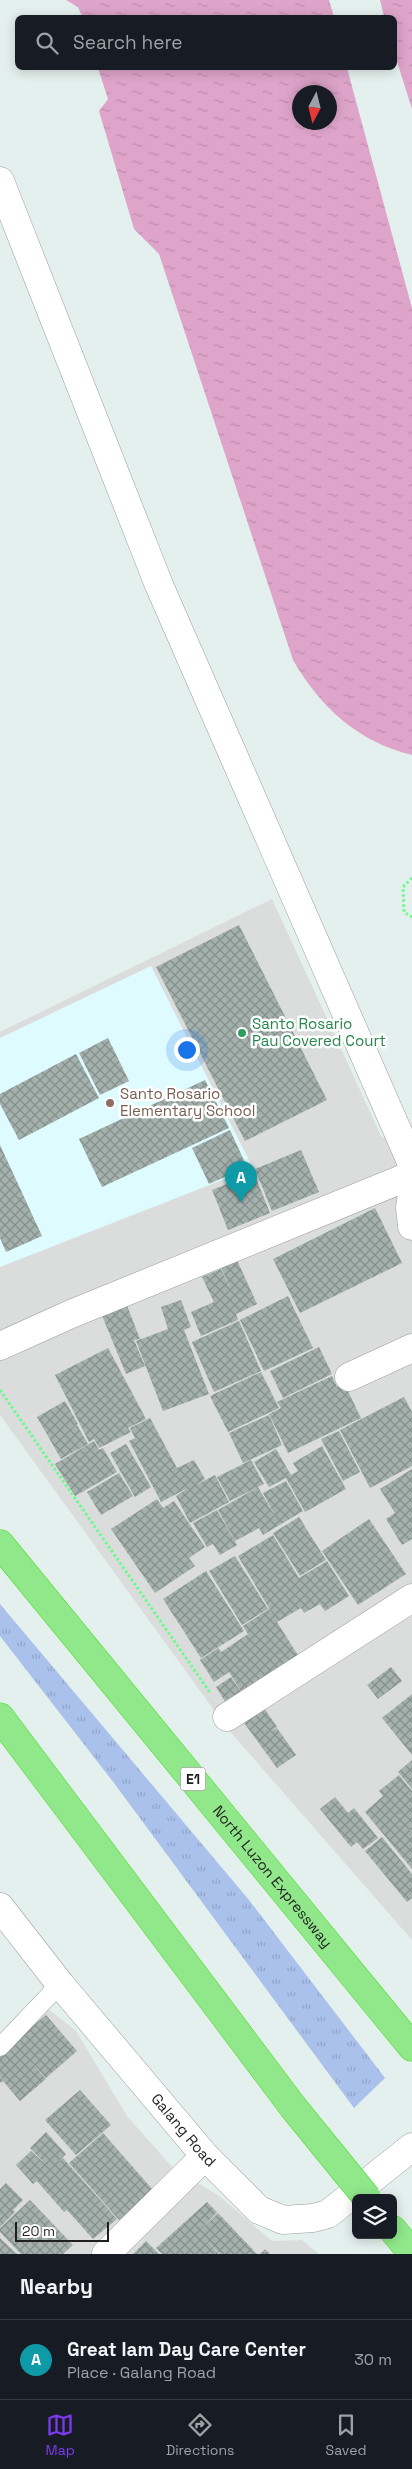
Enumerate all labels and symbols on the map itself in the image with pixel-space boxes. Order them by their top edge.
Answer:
north arrow [292,85,337,130]
place label: Santo Rosario Pau Covered Court [252,1014,386,1050]
marker: Santo Rosario Pau Covered Court [236,1027,248,1039]
your location [174,1037,200,1063]
place label: Santo Rosario Elementary School [120,1084,256,1120]
marker: Santo Rosario Elementary School [104,1097,116,1109]
pin: A [225,1161,257,1202]
road number: E1 [180,1768,206,1790]
street label: North Luzon Expressway [209,1801,337,1951]
street label: Galang Road [147,2089,220,2171]
scale bar [15,2219,109,2242]

